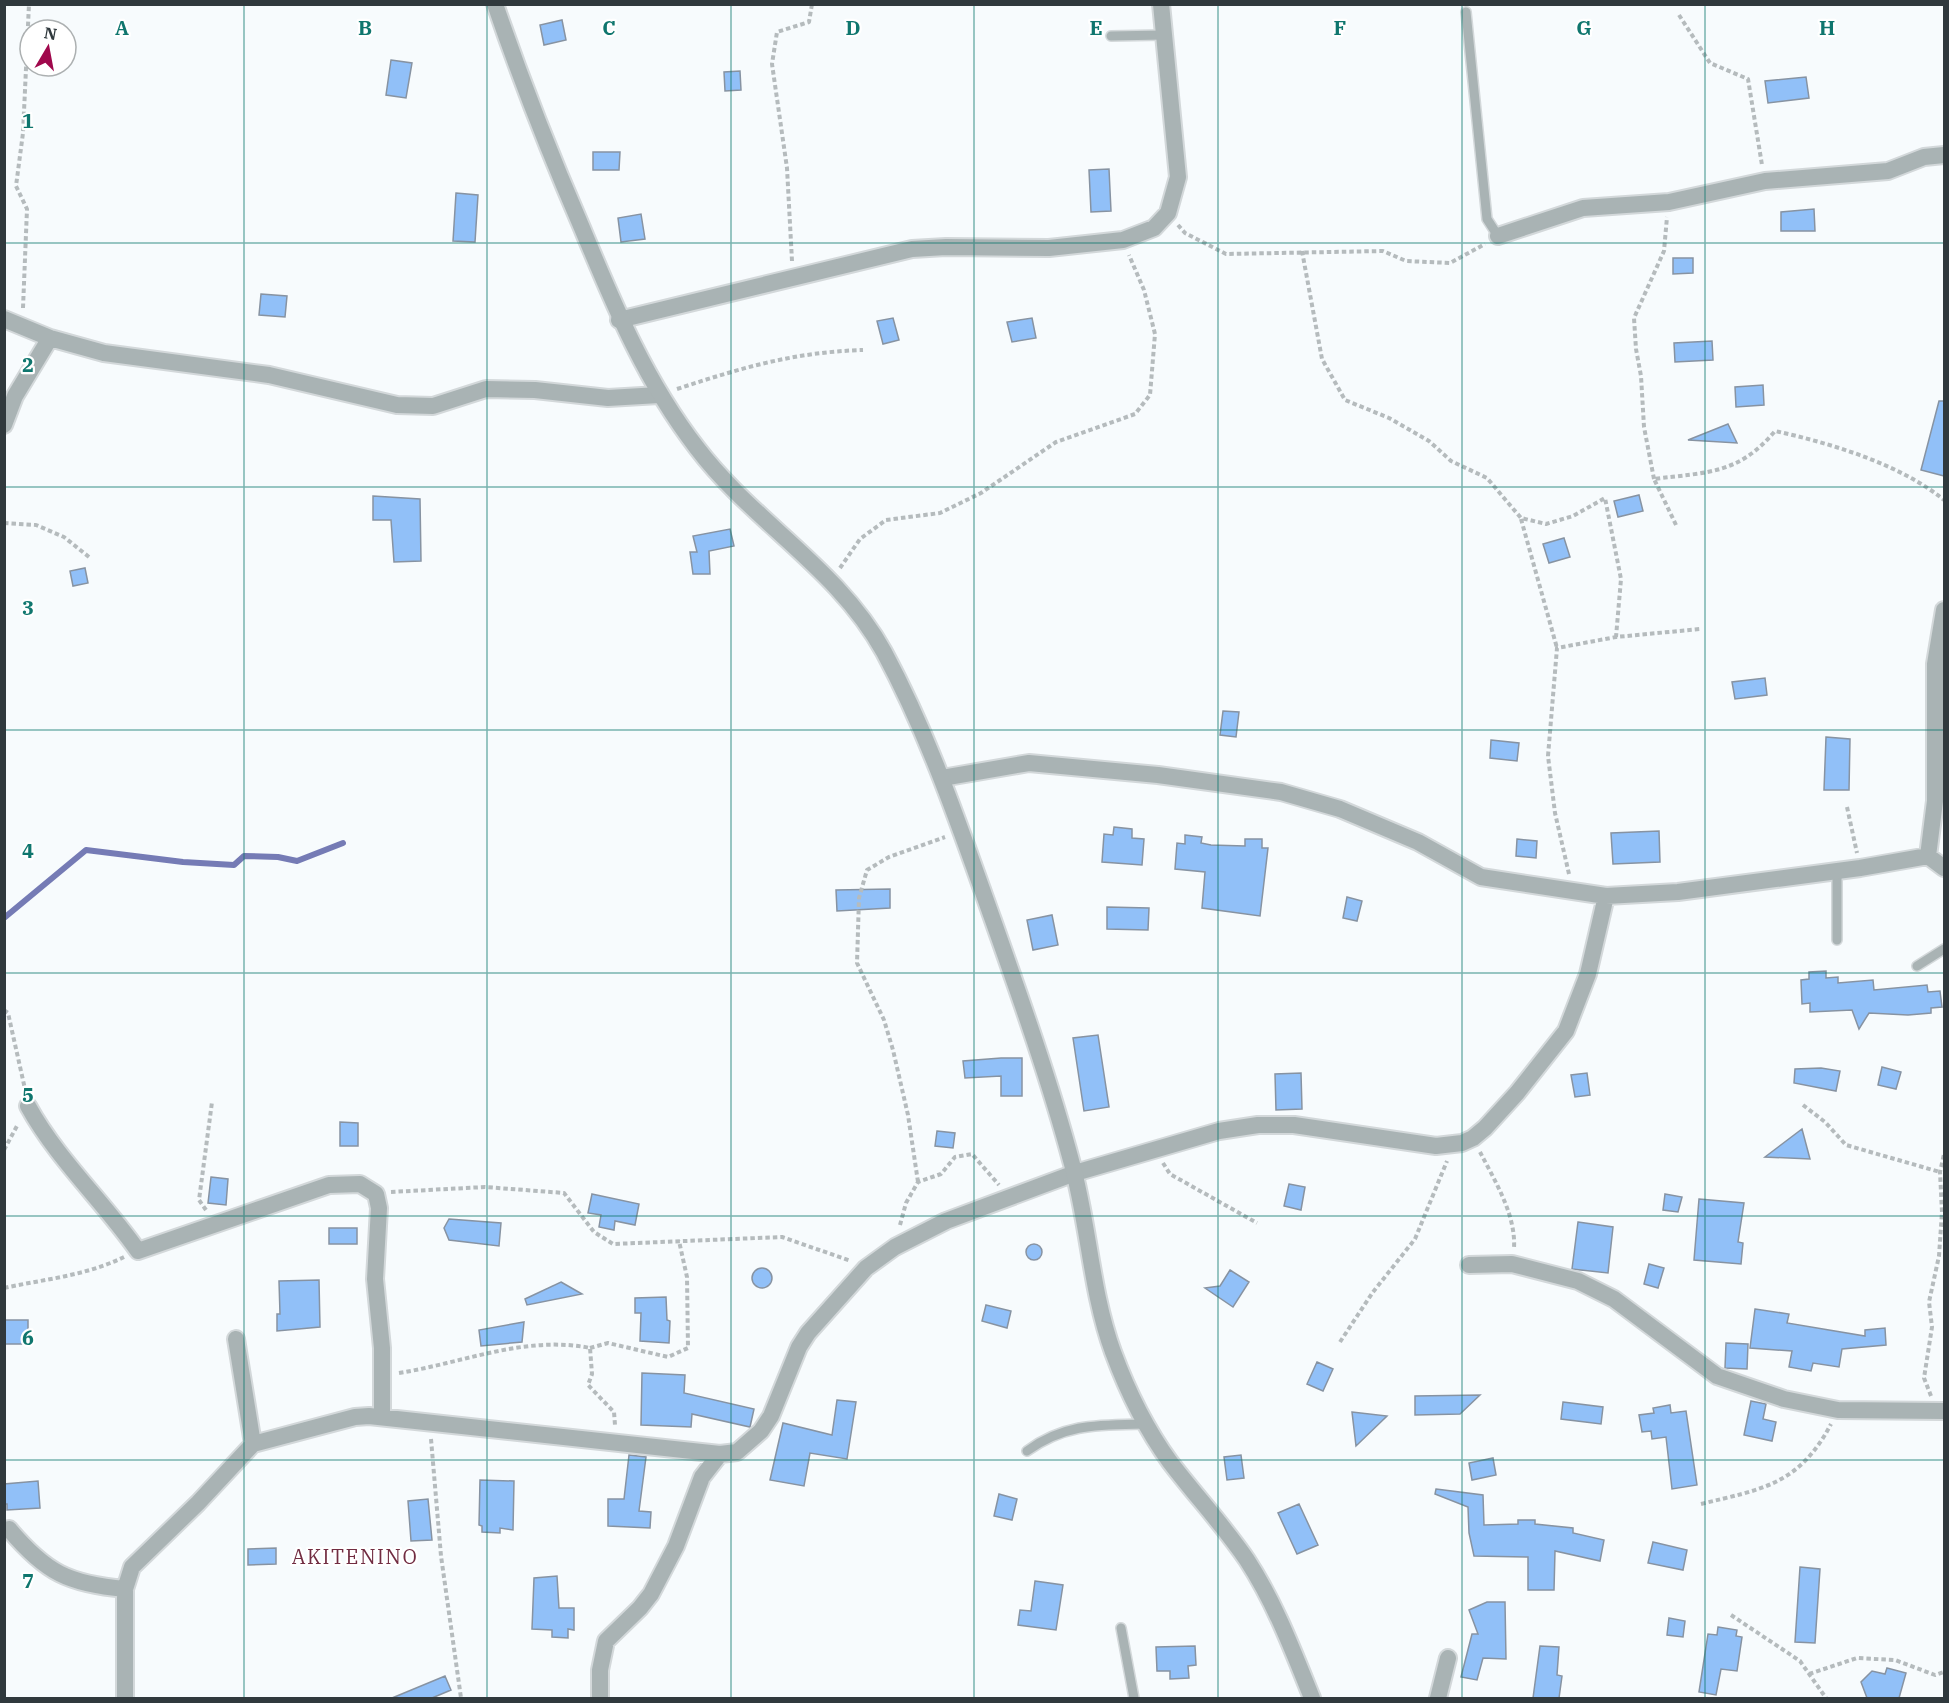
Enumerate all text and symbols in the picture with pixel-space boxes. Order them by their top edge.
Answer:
text: A [115,14,129,41]
text: B [358,14,372,41]
text: C [602,14,616,41]
text: D [845,14,861,41]
text: E [1089,14,1103,41]
text: F [1334,14,1346,41]
text: G [1576,14,1592,41]
text: H [1819,14,1835,41]
north arrow [18,18,78,78]
text: N [43,22,59,44]
text: 1 [22,107,34,134]
text: 2 [22,351,34,378]
text: 3 [22,594,34,621]
text: 4 [22,837,34,864]
text: 5 [22,1081,34,1108]
text: 6 [22,1324,34,1351]
district label: AKITENINO [292,1543,418,1570]
text: 7 [22,1567,34,1594]

